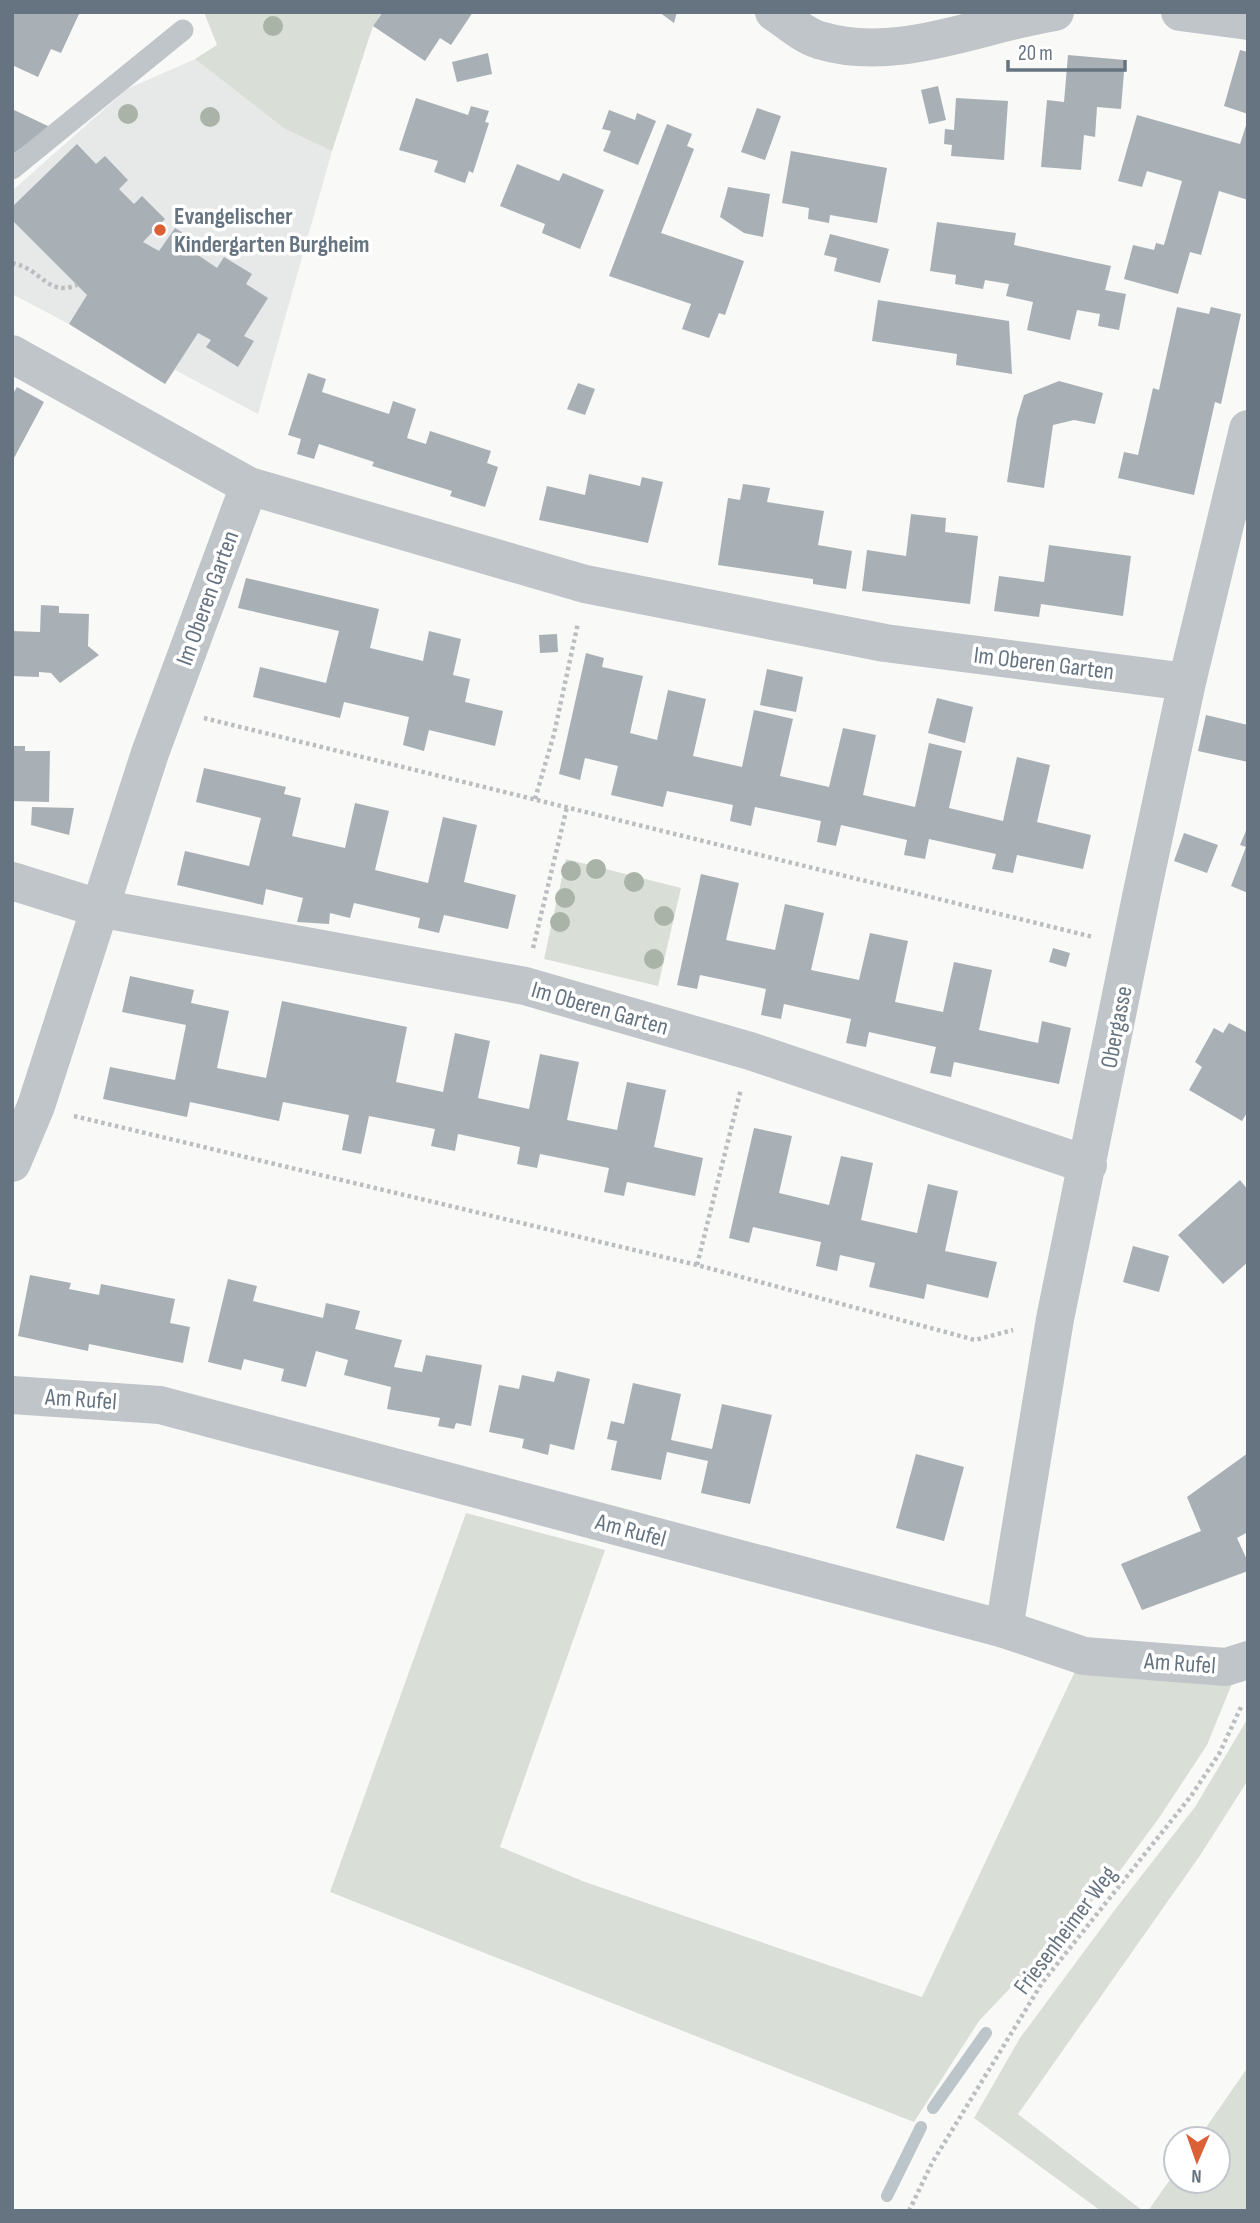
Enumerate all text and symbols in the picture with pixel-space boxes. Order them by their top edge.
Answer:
scale bar [1008,28,1125,72]
text: 20 m [1018,41,1053,66]
place label: Evangelischer Kindergarten Burgheim [174,202,370,259]
marker: Evangelischer Kindergarten Burgheim [152,222,168,238]
street label: Im Oberen Garten [170,527,245,669]
street label: Im Oberen Garten [972,641,1116,686]
street label: Im Oberen Garten [528,975,672,1042]
street label: Obergasse [1094,984,1139,1071]
street label: Am Rufel [43,1382,118,1416]
street label: Am Rufel [592,1507,669,1554]
street label: Am Rufel [1142,1646,1217,1680]
street label: Friesenheimer Weg [1008,1860,1123,2000]
north arrow [1162,2125,1232,2195]
text: N [1191,2164,1202,2187]

